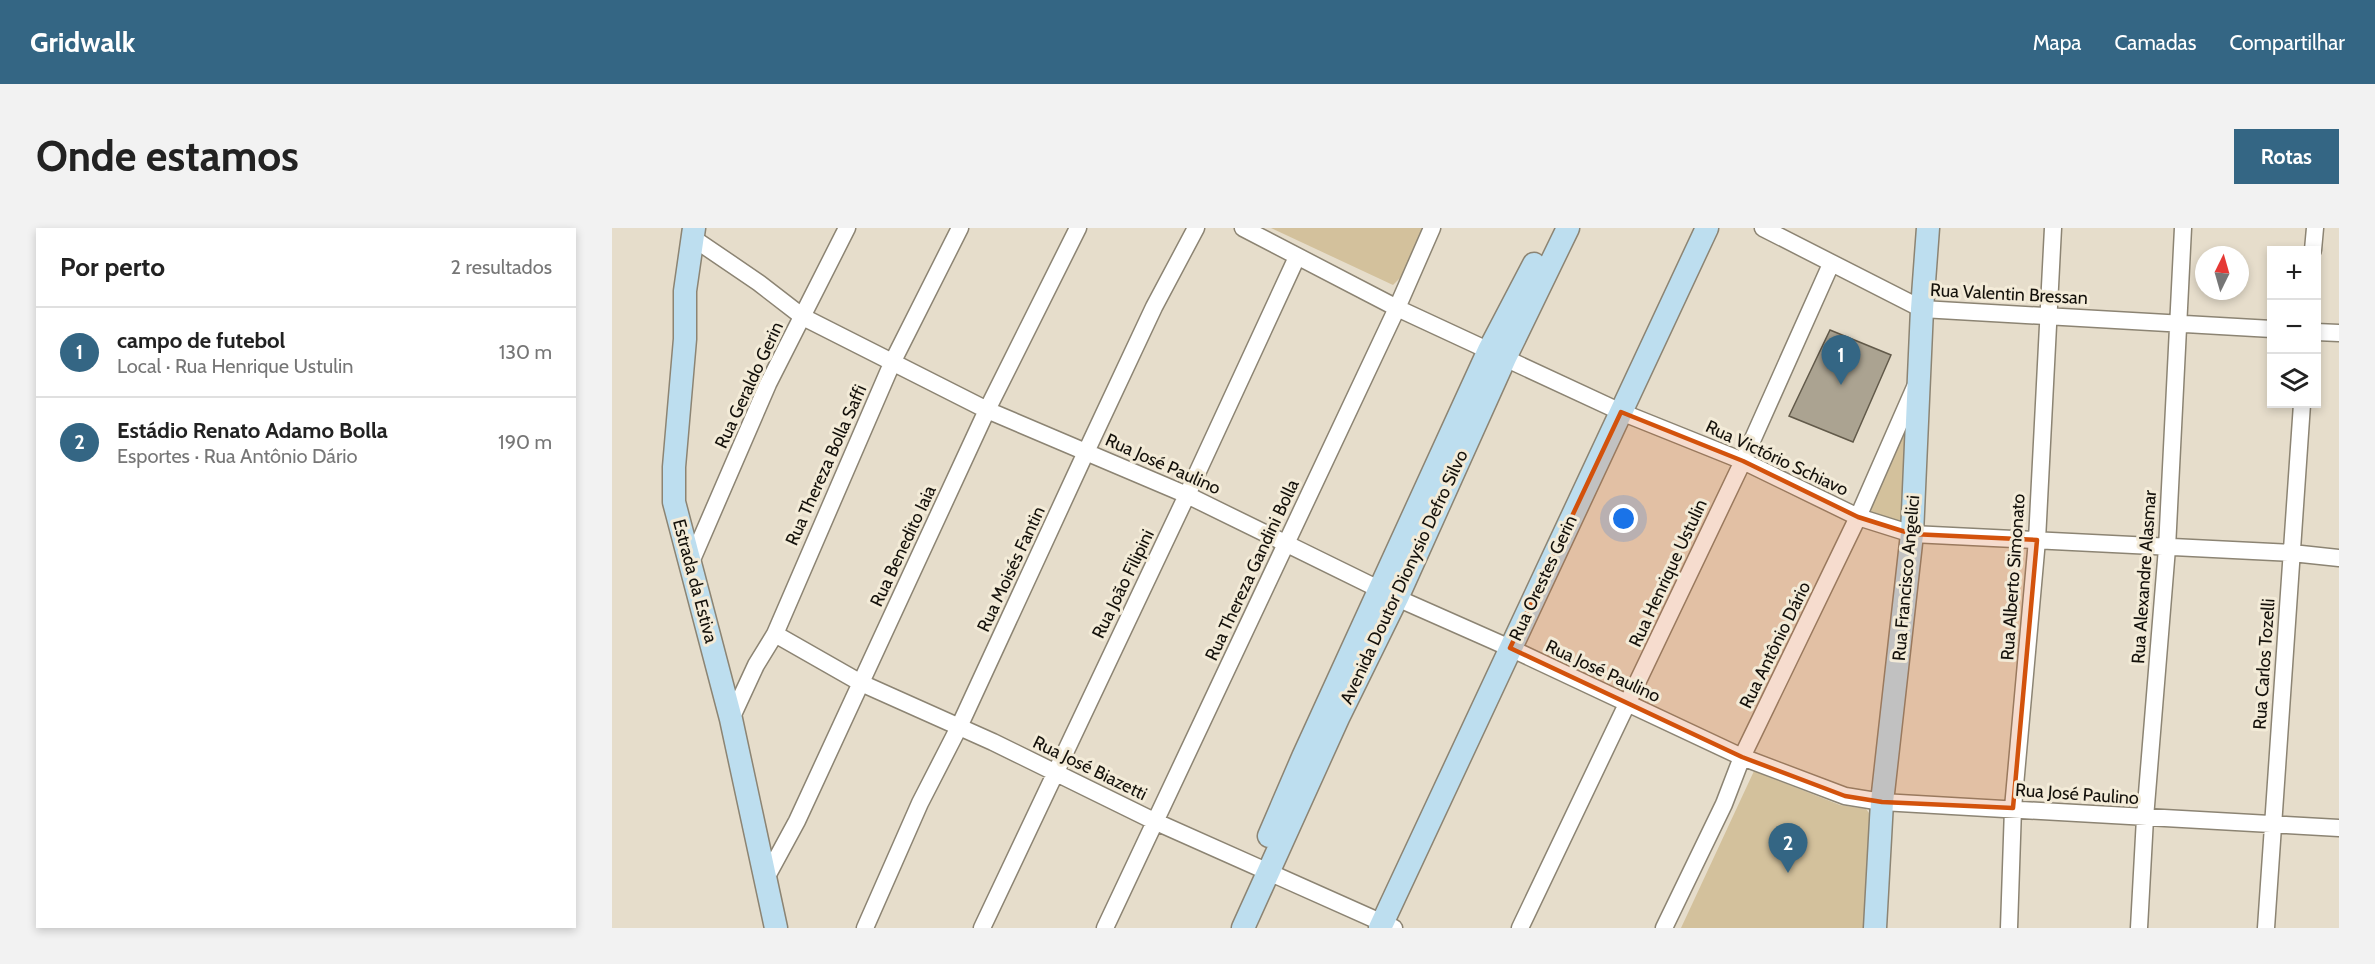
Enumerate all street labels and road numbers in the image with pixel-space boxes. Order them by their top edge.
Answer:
street label: Rua Valentin Bressan [1930,279,2088,309]
street label: Rua Geraldo Gerin [710,318,788,452]
street label: Rua Thereza Bolla Saffi [781,381,871,549]
street label: Rua Victório Schiavo [1702,415,1852,501]
street label: Rua José Paulino [1102,429,1224,499]
street label: Avenida Doutor Dionysio Defro Silvo [1335,446,1473,708]
street label: Rua Thereza Gandini Bolla [1200,476,1304,664]
street label: Rua Benedito Iaia [865,482,941,610]
street label: Rua Alexandre Alasmar [2127,489,2161,665]
street label: Rua Alberto Simonato [1996,493,2030,661]
street label: Rua Francisco Angelici [1888,494,1924,662]
street label: Rua Henrique Ustulin [1624,496,1712,650]
street label: Rua Moisés Fantin [972,503,1050,635]
street label: Rua Orestes Gerin [1504,512,1582,644]
street label: Estrada da Estiva [668,517,722,646]
street label: Rua João Filipini [1087,526,1159,642]
street label: Rua Antônio Dário [1735,578,1815,712]
street label: Rua Carlos Tozelli [2248,598,2280,730]
street label: Rua José Paulino [1542,635,1664,707]
street label: Rua José Biazetti [1029,731,1151,805]
street label: Rua José Paulino [2014,779,2140,809]

